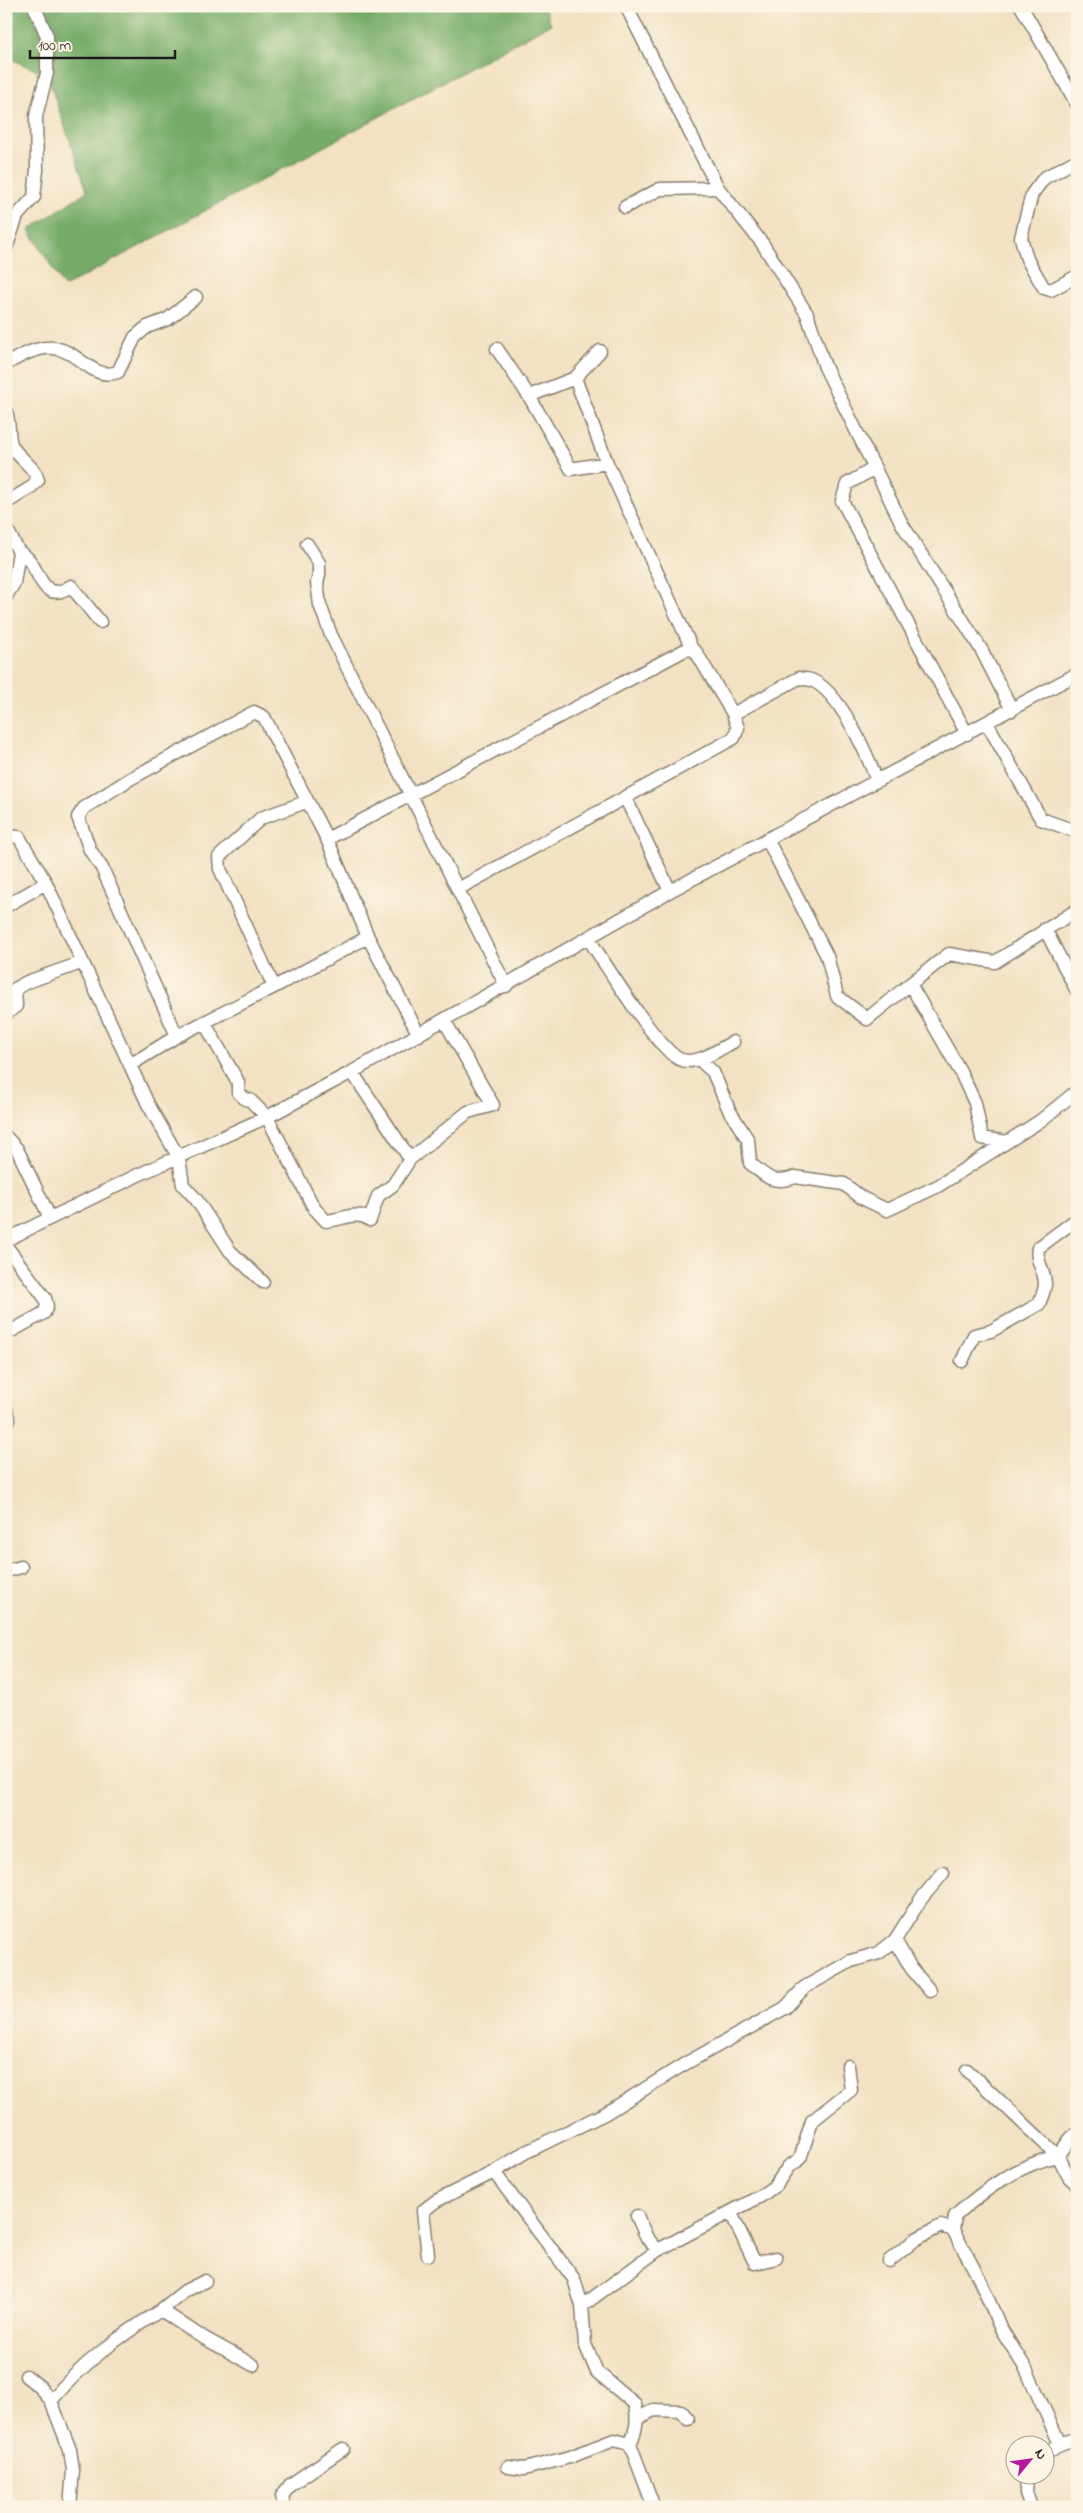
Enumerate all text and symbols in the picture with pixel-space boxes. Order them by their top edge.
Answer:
scale bar [30,28,175,60]
text: 100 m [38,35,71,57]
north arrow [1006,2436,1056,2486]
text: N [1029,2445,1052,2464]

